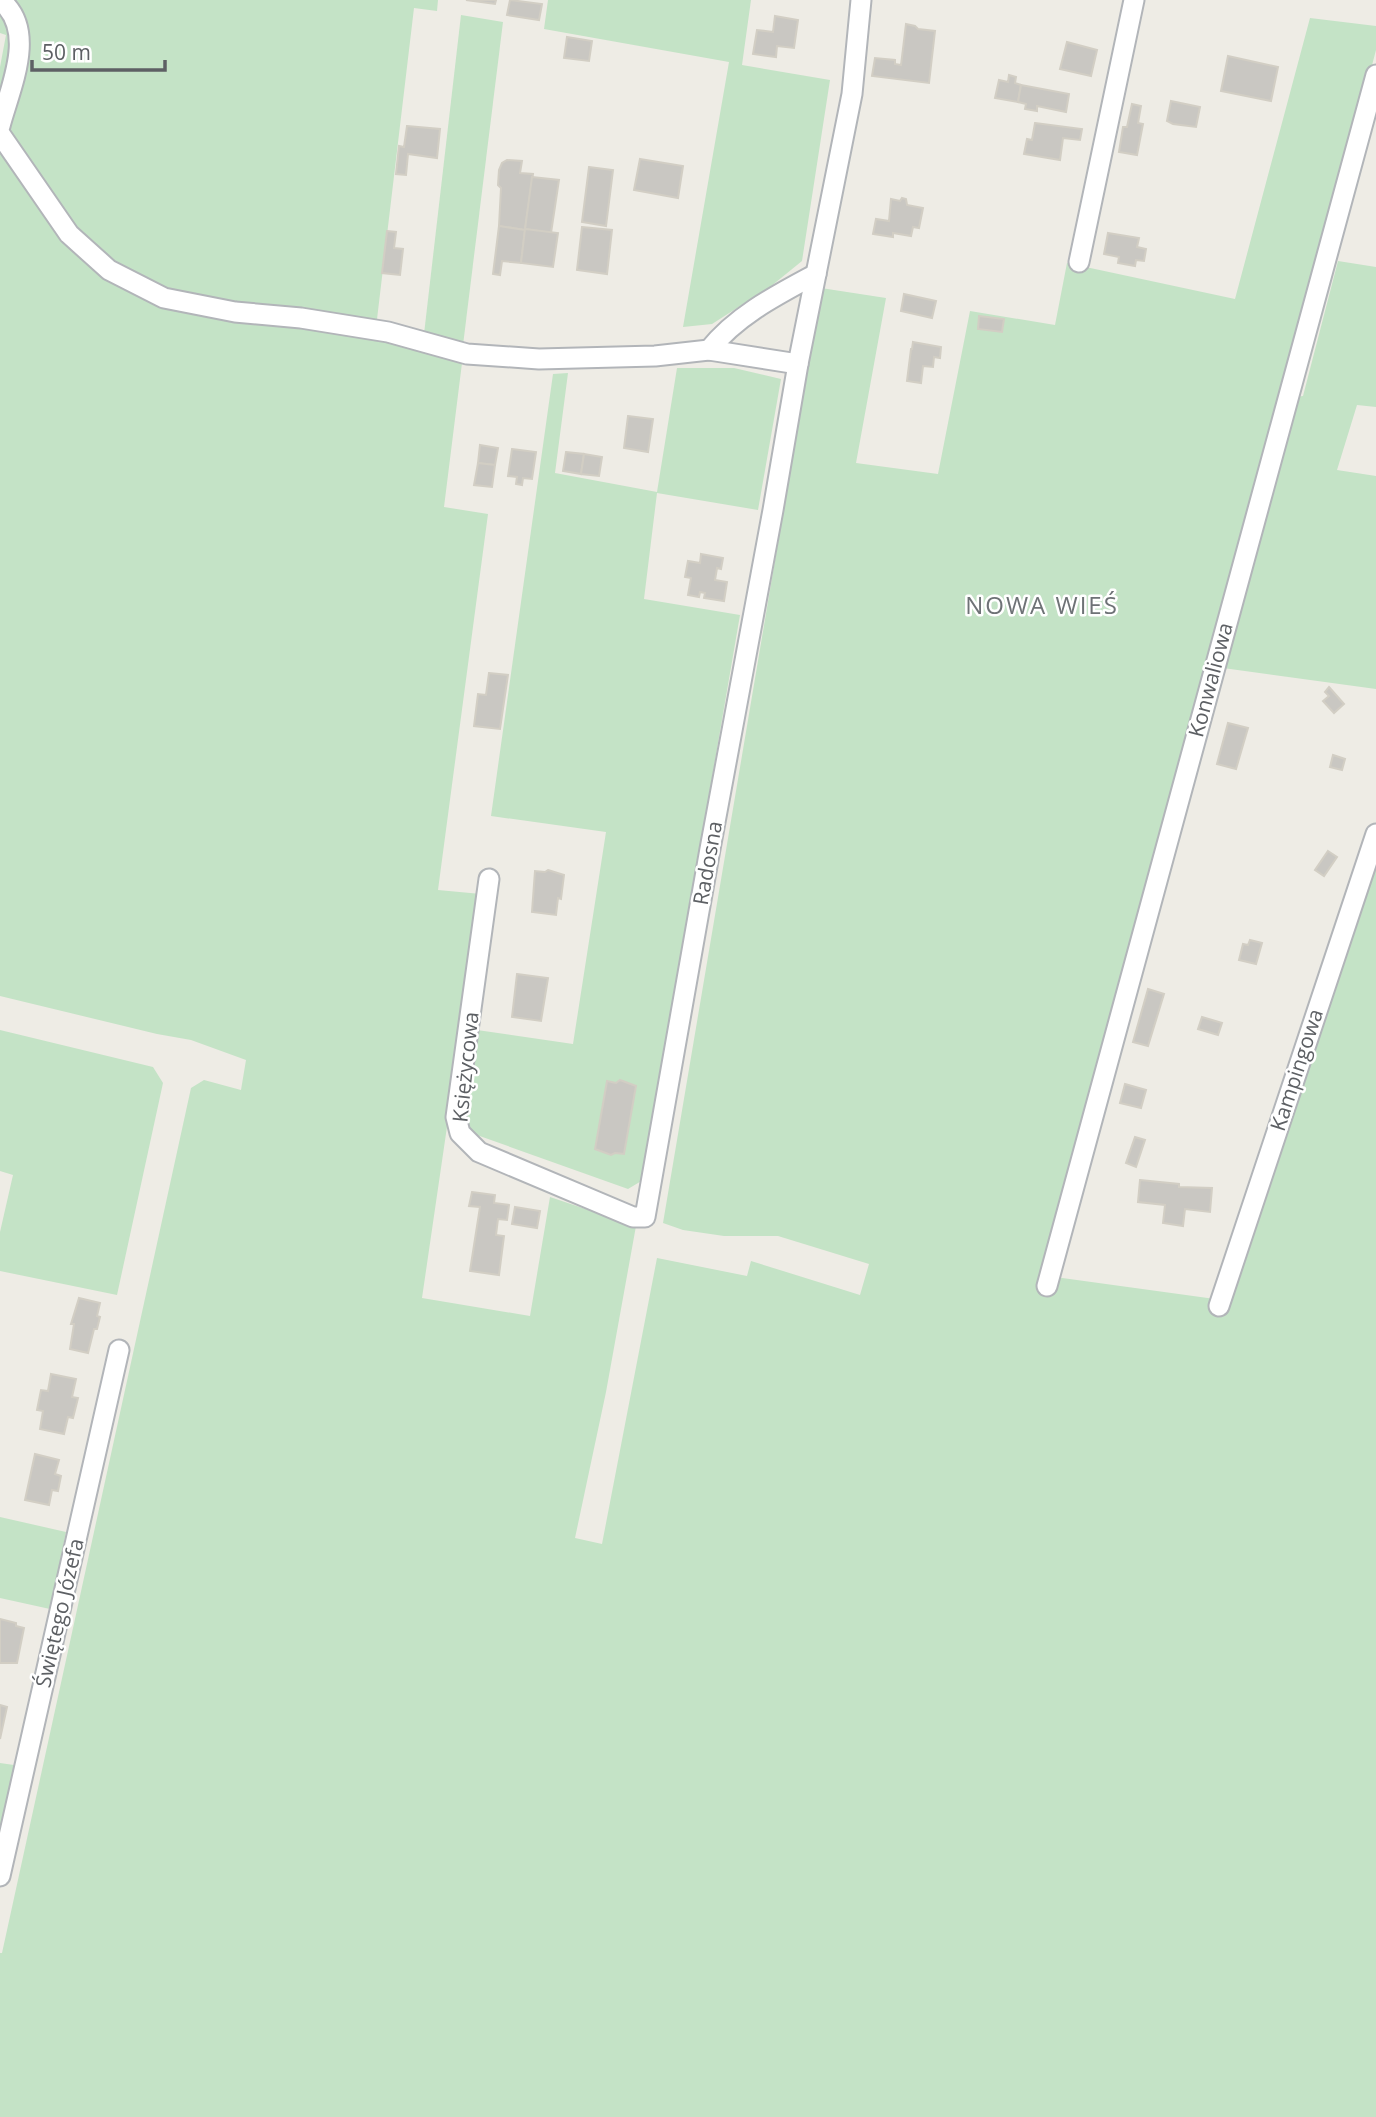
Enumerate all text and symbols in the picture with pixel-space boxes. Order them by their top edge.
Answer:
scale bar [32,28,164,72]
text: 50 m [42,38,91,66]
district label: NOWA WIEŚ [965,588,1119,621]
street label: Konwaliowa [1181,619,1239,740]
street label: Radosna [686,819,728,907]
street label: Kampingowa [1263,1005,1329,1134]
street label: Księżycowa [445,1010,485,1124]
street label: Świętego Józefa [28,1535,90,1690]

